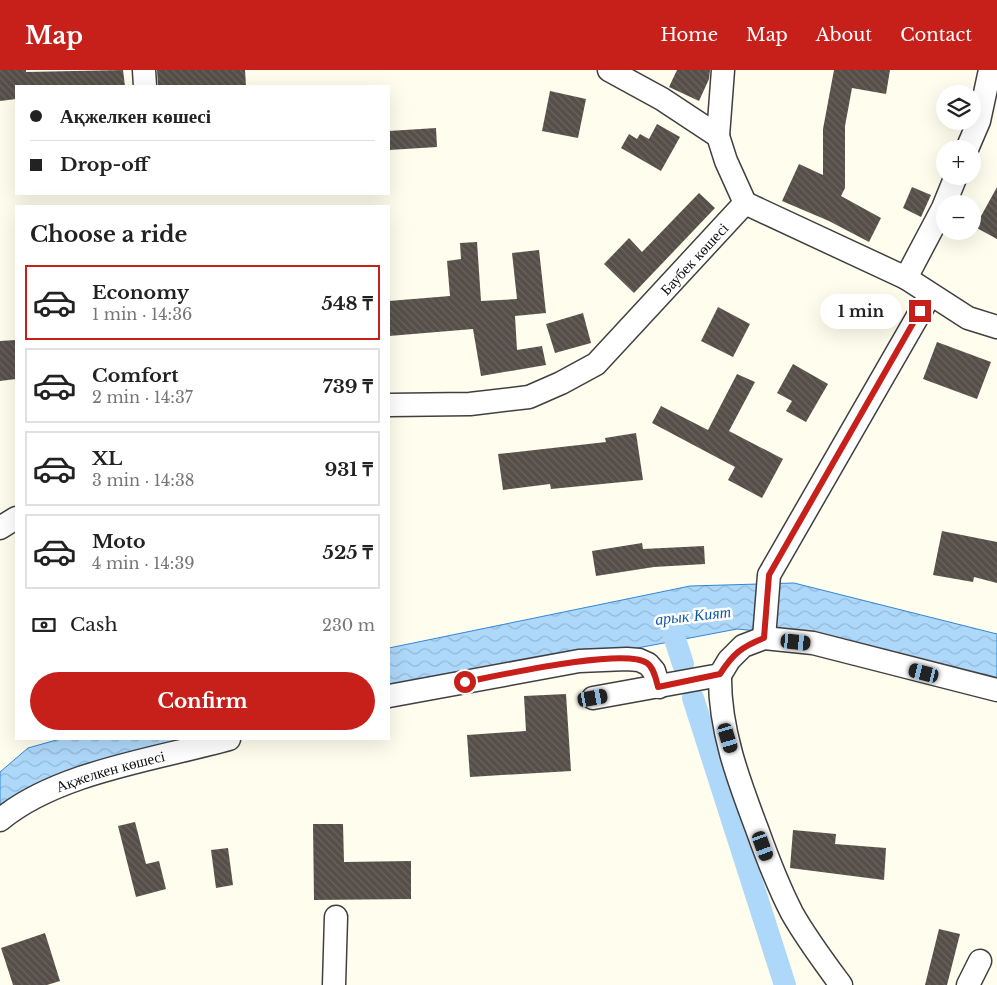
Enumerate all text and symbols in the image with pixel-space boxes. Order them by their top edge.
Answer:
text: Map [25,21,83,50]
text: Home [660,24,718,46]
text: Map [746,24,788,46]
text: About [816,24,872,46]
text: Contact [900,24,972,46]
map controls [936,85,981,240]
button: layers [936,85,981,130]
text: Ақжелкен көшесі [60,105,211,128]
button: + [936,140,981,185]
text: Drop-off [60,153,149,176]
button: − [936,195,981,240]
street label: Баубек көшесі [656,218,732,299]
text: Choose a ride [30,221,187,248]
icon: car [32,280,77,325]
text: Economy [92,281,189,304]
text: 548 ₸ [322,292,373,315]
callout: 1 min [820,294,902,328]
route end [909,300,931,322]
text: 1 min [838,301,884,321]
text: 1 min · 14:36 [92,304,192,324]
icon: car [32,363,77,408]
text: Comfort [92,364,179,387]
text: 739 ₸ [323,375,373,398]
text: 2 min · 14:37 [92,387,193,407]
icon: car [32,446,77,491]
text: XL [92,447,122,470]
text: 931 ₸ [324,458,373,481]
text: 3 min · 14:38 [92,470,194,490]
icon: car [32,529,77,574]
text: Moto [92,530,146,553]
text: 525 ₸ [323,541,373,564]
text: 4 min · 14:39 [92,553,195,573]
water label: арык Кият [654,601,732,629]
icon: cash [30,611,58,639]
text: Cash [70,613,117,636]
text: 230 m [322,615,375,635]
car [780,633,811,651]
car [907,662,940,684]
route start [454,671,476,693]
button: Confirm [30,672,375,730]
car [576,688,609,708]
car [716,721,739,755]
street label: Ақжелкен көшесі [53,746,167,796]
car [750,829,775,863]

